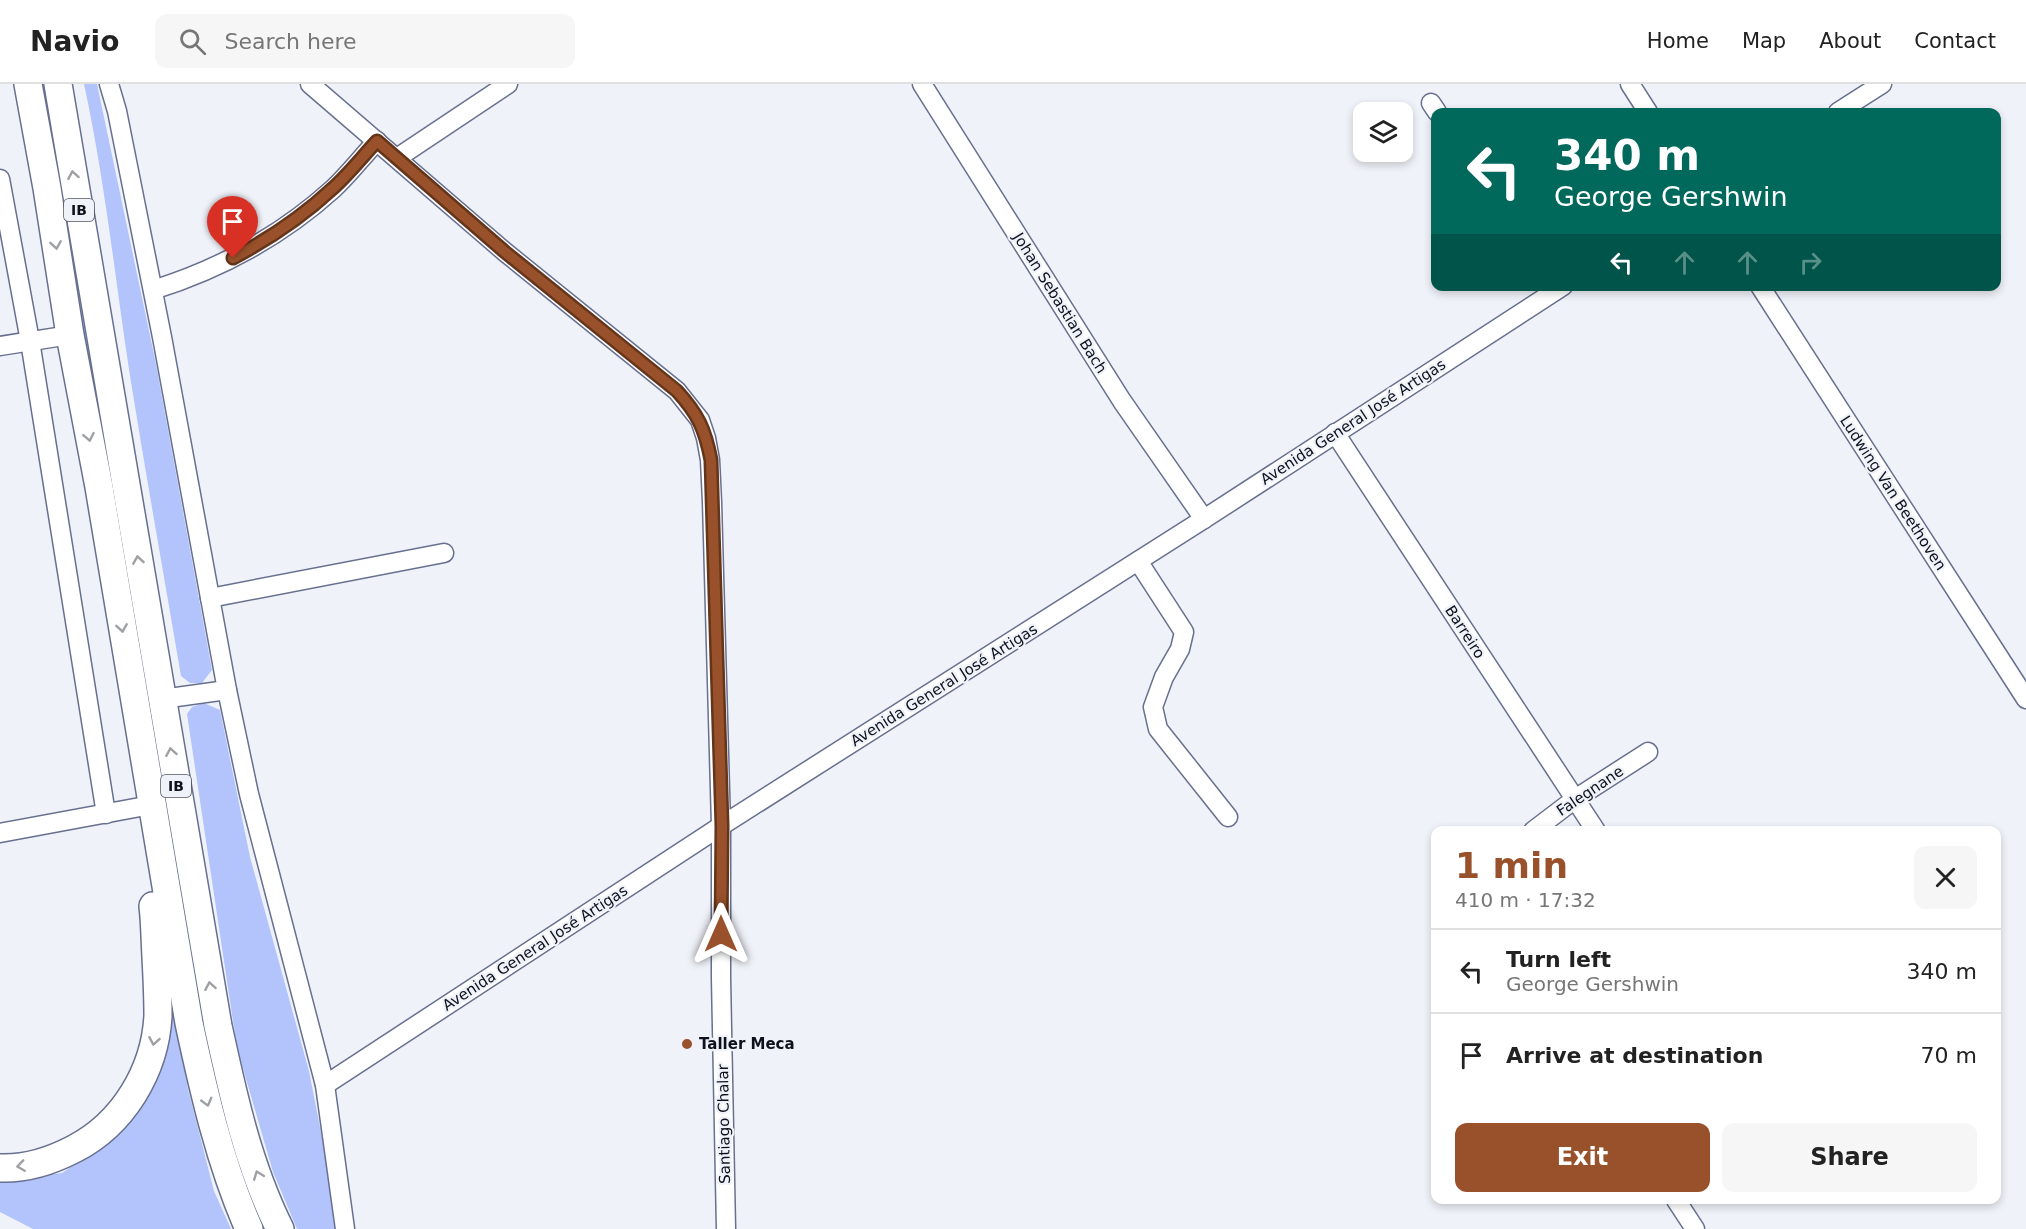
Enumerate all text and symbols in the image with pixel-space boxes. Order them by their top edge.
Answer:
search box [155,14,575,68]
text: Navio [30,25,119,58]
icon: search [176,25,209,58]
text: Search here [224,29,357,54]
text: Home [1647,29,1709,53]
text: Map [1742,29,1786,53]
text: About [1819,29,1881,53]
text: Contact [1914,29,1996,53]
map controls [1353,102,1413,162]
button: layers [1353,102,1413,162]
text: 340 m [1554,131,1700,180]
icon: left [1455,132,1533,210]
one-way arrow [68,170,80,179]
text: George Gershwin [1554,181,1788,212]
pin [207,196,258,258]
road number: IB [64,199,94,221]
icon: arrive [216,205,249,238]
street label: Johan Sebastian Bach [1009,228,1111,377]
one-way arrow [49,240,62,250]
icon: left [1605,246,1638,279]
icon: ahead [1668,246,1701,279]
icon: ahead [1731,246,1764,279]
icon: right [1794,246,1827,279]
street label: Avenida General José Artigas [1257,355,1449,489]
street label: Ludwing Van Beethoven [1836,412,1950,574]
one-way arrow [82,432,95,442]
one-way arrow [133,555,145,565]
street label: Barreiro [1441,602,1489,662]
street label: Avenida General José Artigas [847,620,1041,750]
one-way arrow [116,623,128,633]
one-way arrow [165,748,177,757]
street label: Falegnane [1553,762,1627,820]
road number: IB [161,775,191,797]
text: 1 min [1455,845,1568,886]
button: close [1914,846,1977,909]
street label: Avenida General José Artigas [439,881,631,1015]
text: 410 m · 17:32 [1455,888,1596,912]
position arrow [689,902,753,966]
text: Turn left [1506,947,1611,972]
icon: left [1455,955,1488,988]
text: 340 m [1907,959,1977,984]
text: George Gershwin [1506,972,1679,996]
one-way arrow [204,981,217,991]
place label: Taller Meca [699,1035,795,1053]
one-way arrow [148,1037,160,1046]
marker: Taller Meca [680,1037,694,1051]
icon: arrive [1455,1039,1488,1072]
text: Arrive at destination [1506,1043,1763,1068]
text: 70 m [1921,1043,1977,1068]
street label: Santiago Chalar [714,1063,734,1184]
one-way arrow [200,1096,212,1107]
button: Exit [1455,1123,1710,1192]
button: Share [1722,1123,1977,1192]
one-way arrow [17,1160,26,1172]
one-way arrow [252,1170,265,1181]

